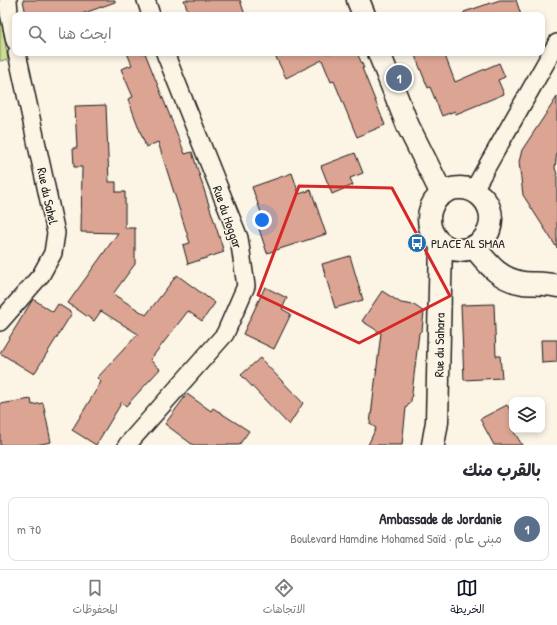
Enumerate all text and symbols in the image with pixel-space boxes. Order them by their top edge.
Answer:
search box [12,12,545,56]
icon: search [26,23,48,45]
text: ابحث هنا [58,23,112,44]
pin: 1 [386,63,412,93]
street label: Rue du Sahel [33,166,63,227]
street label: Rue du Hoggar [209,183,247,251]
your location [252,210,272,230]
bus stop icon: PLACE AL SMAA [406,232,428,254]
place label: PLACE AL SMAA [431,234,506,252]
street label: Rue du Sahara [429,313,449,377]
map controls [509,397,545,433]
button: layers [509,397,545,433]
text: بالقرب منك [463,458,541,481]
text: Ambassade de Jordanie [379,508,502,529]
text: 70 m [17,520,41,538]
text: 1 [525,520,529,538]
text: مبنى عام · Boulevard Hamdine Mohamed Saïd [290,529,502,547]
tab: المحفوظات [73,577,118,619]
tab: الاتجاهات [263,577,305,619]
tab: الخريطة [450,577,485,619]

